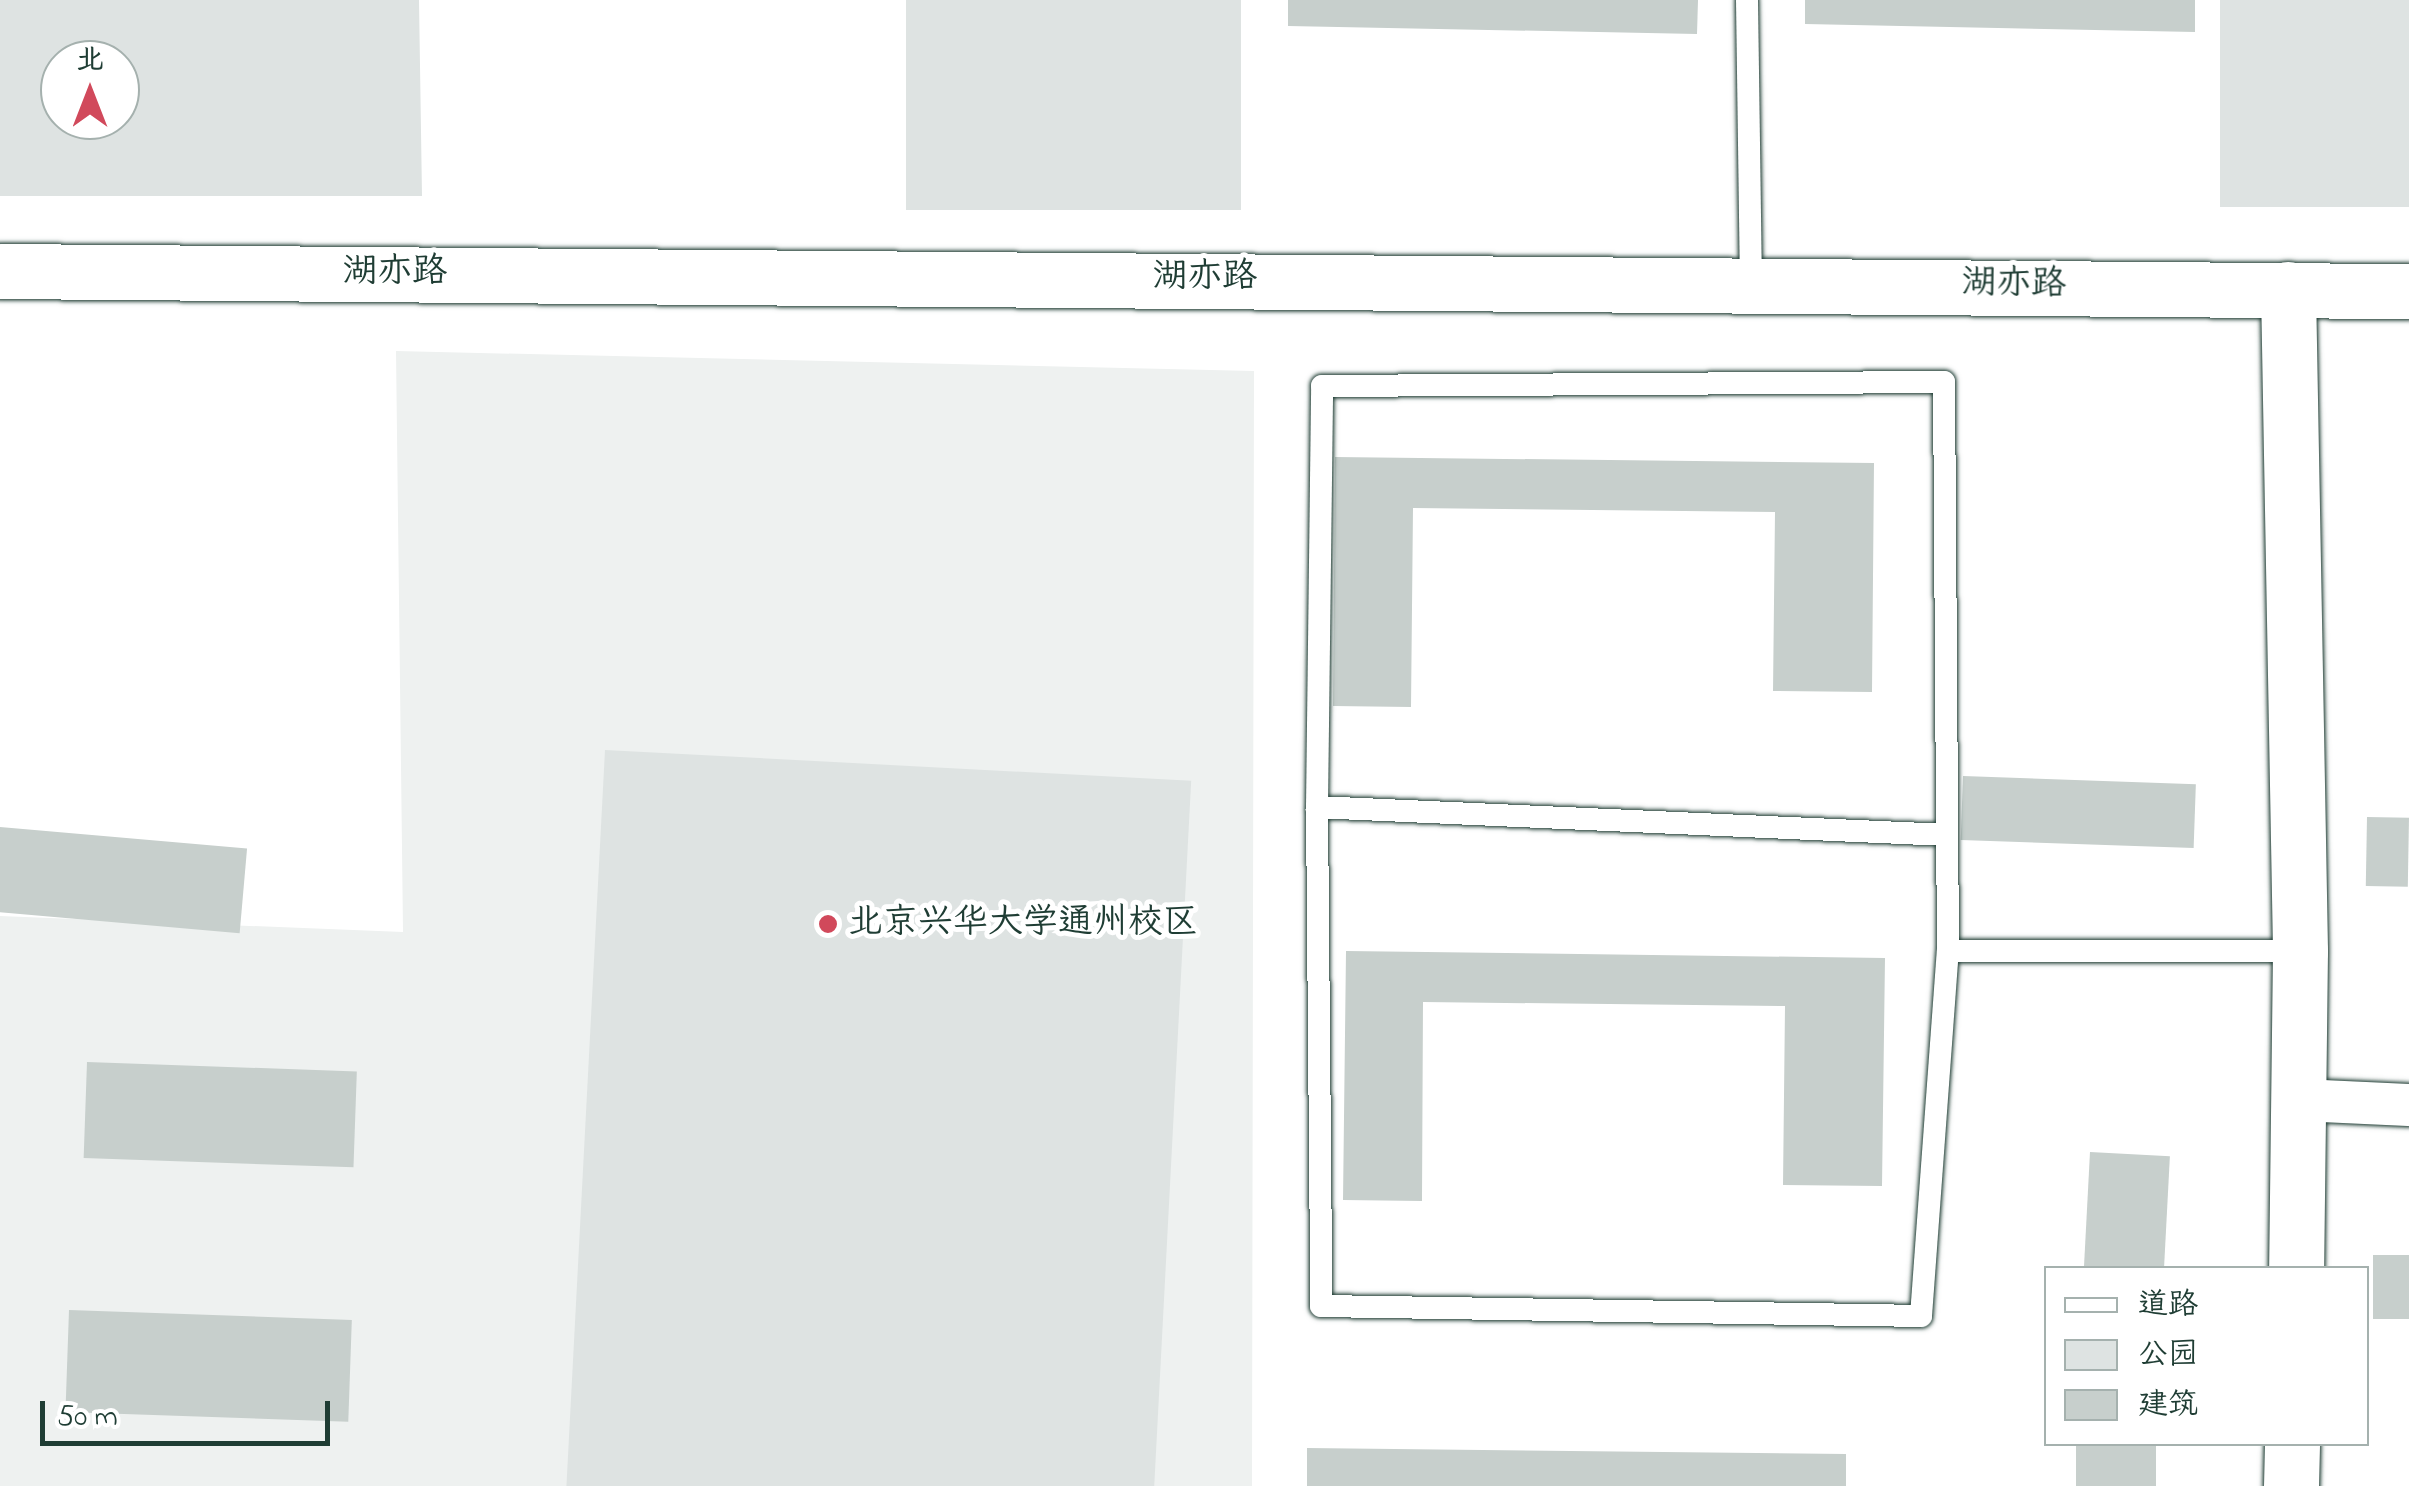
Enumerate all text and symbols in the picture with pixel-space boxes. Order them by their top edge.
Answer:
north arrow [40,40,140,140]
text: 北 [76,41,104,82]
street label: 湖亦路 [343,252,447,294]
street label: 湖亦路 [1153,257,1257,299]
street label: 湖亦路 [1961,263,2067,307]
place label: 北京兴华大学通州校区 [848,903,1198,945]
marker: 北京兴华大学通州校区 [817,913,839,935]
legend [2044,1266,2369,1446]
text: 道路 [2138,1284,2198,1328]
text: 公园 [2138,1334,2198,1378]
scale bar [45,1381,335,1443]
text: 建筑 [2138,1384,2198,1428]
text: 50 m [57,1396,118,1440]

